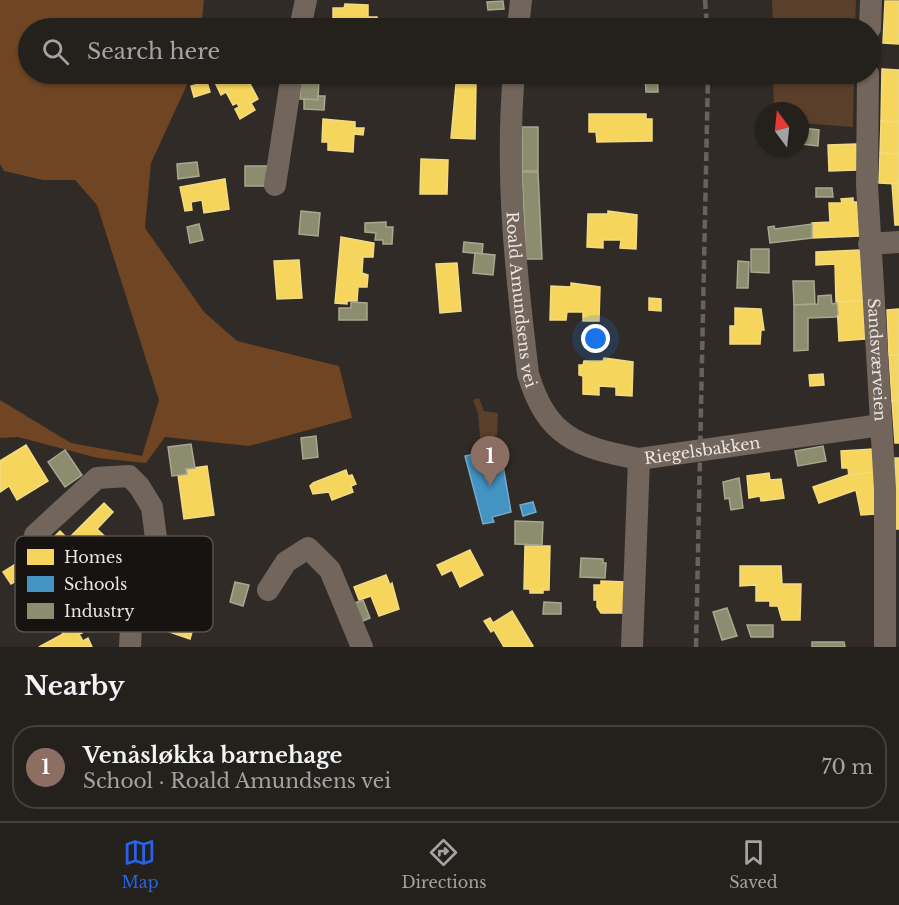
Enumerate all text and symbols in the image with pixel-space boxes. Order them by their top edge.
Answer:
search box [18,18,881,84]
icon: search [39,35,72,68]
text: Search here [87,38,220,65]
north arrow [755,102,809,156]
street label: Roald Amundsens vei [502,211,542,391]
street label: Sandsværveien [864,298,891,422]
your location [581,324,610,353]
street label: Riegelsbakken [643,432,762,468]
pin: 1 [470,436,510,486]
legend [15,536,213,632]
text: Homes [64,547,122,567]
text: Schools [64,574,127,594]
text: Industry [64,601,135,621]
text: Nearby [24,670,125,702]
text: Venåsløkka barnehage [83,742,342,769]
text: 1 [41,755,50,779]
text: 70 m [821,755,873,779]
text: School · Roald Amundsens vei [83,769,391,793]
tab: Map [121,836,159,892]
tab: Directions [401,836,486,892]
tab: Saved [729,836,778,892]

